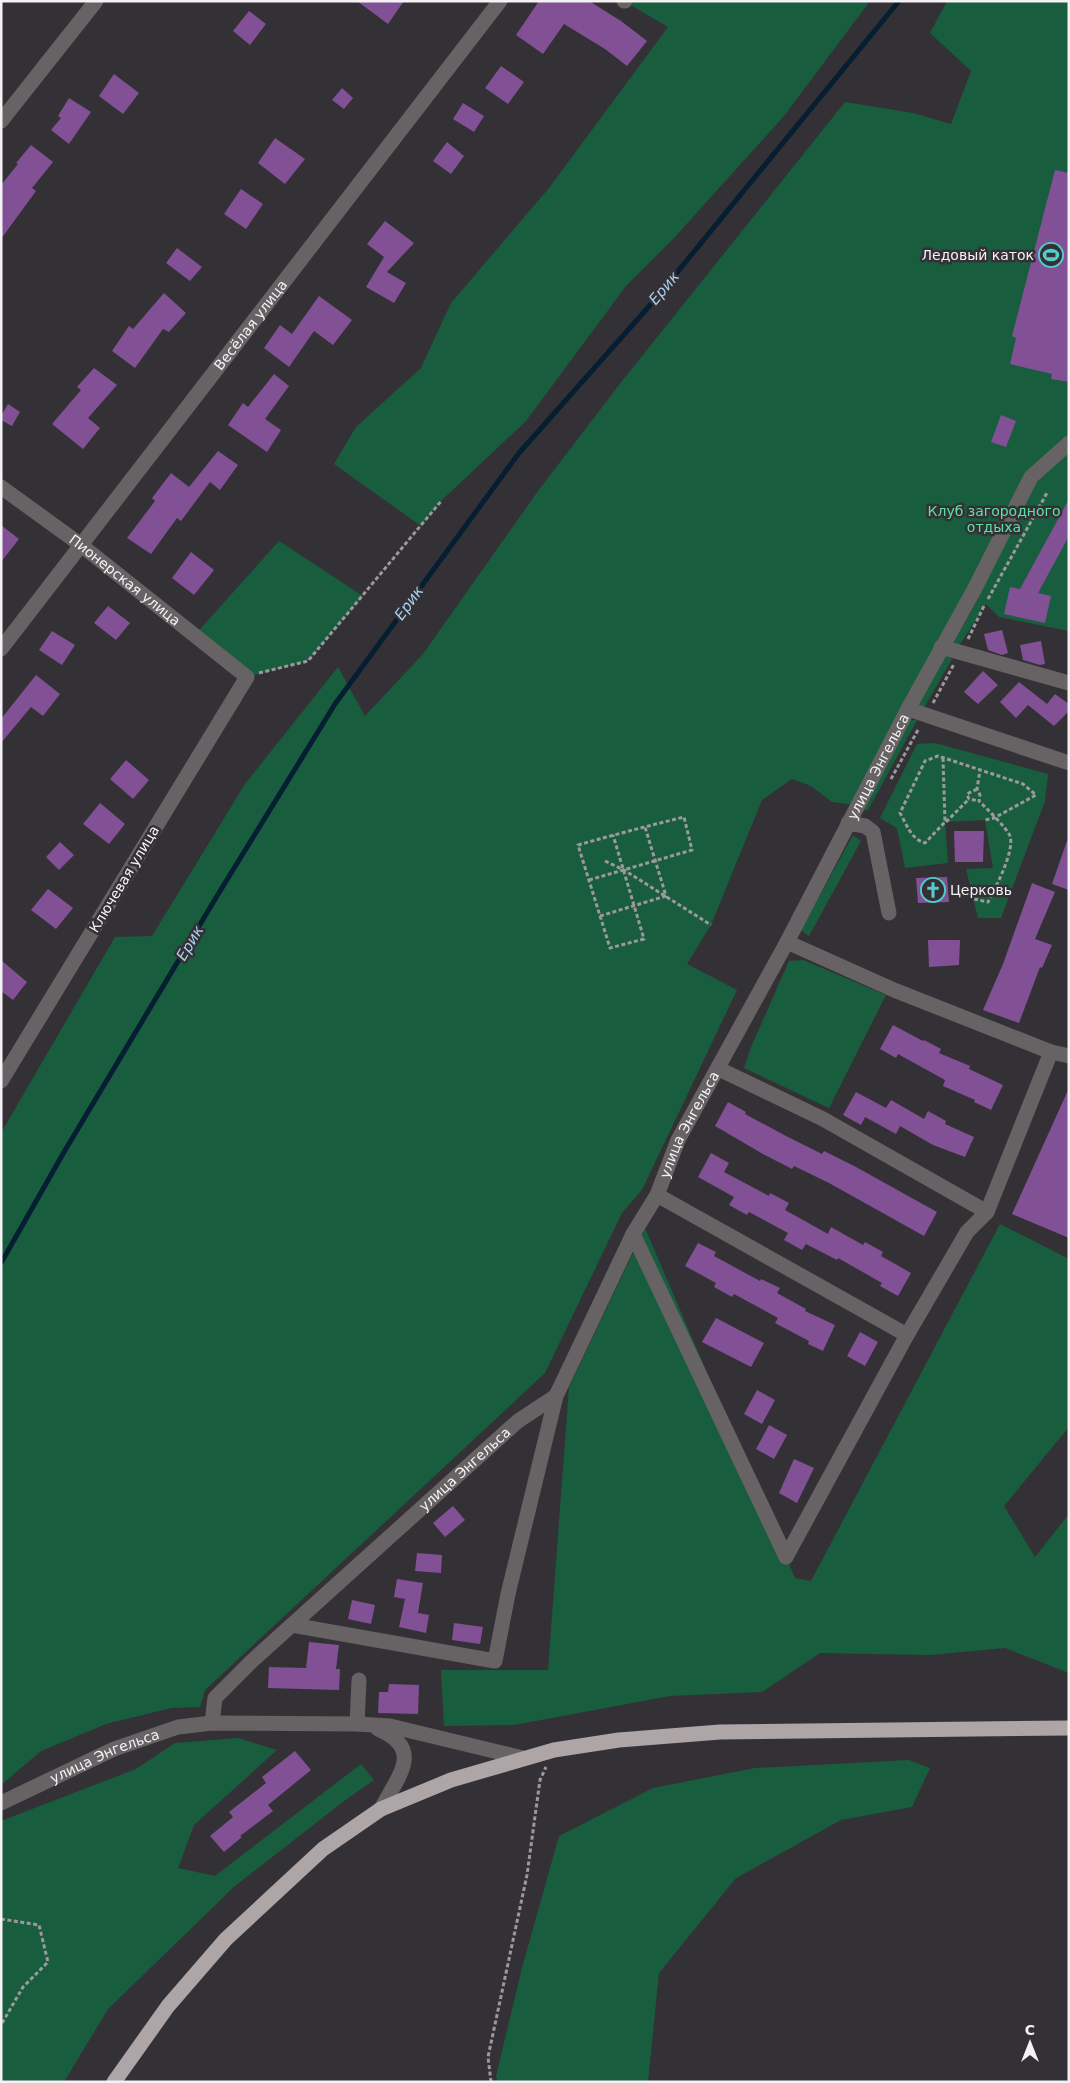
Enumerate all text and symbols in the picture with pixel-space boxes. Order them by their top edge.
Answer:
sports icon: Ледовый каток [1038,242,1064,268]
place label: Ледовый каток [922,247,1034,263]
water label: Ерик [645,268,683,308]
street label: Весёлая улица [211,277,290,373]
park label: Клуб загородного отдыха [928,503,1060,535]
street label: Пионерская улица [66,531,184,629]
water label: Ерик [391,582,427,624]
street label: улица Энгельса [844,711,912,822]
street label: Ключевая улица [86,823,162,935]
church icon: Церковь [920,877,946,903]
place label: Церковь [950,882,1012,898]
water label: Ерик [173,922,207,964]
street label: улица Энгельса [656,1068,722,1180]
street label: улица Энгельса [416,1424,514,1514]
street label: улица Энгельса [47,1726,161,1786]
north arrow [1005,2018,1055,2068]
text: С [1025,2022,1035,2038]

